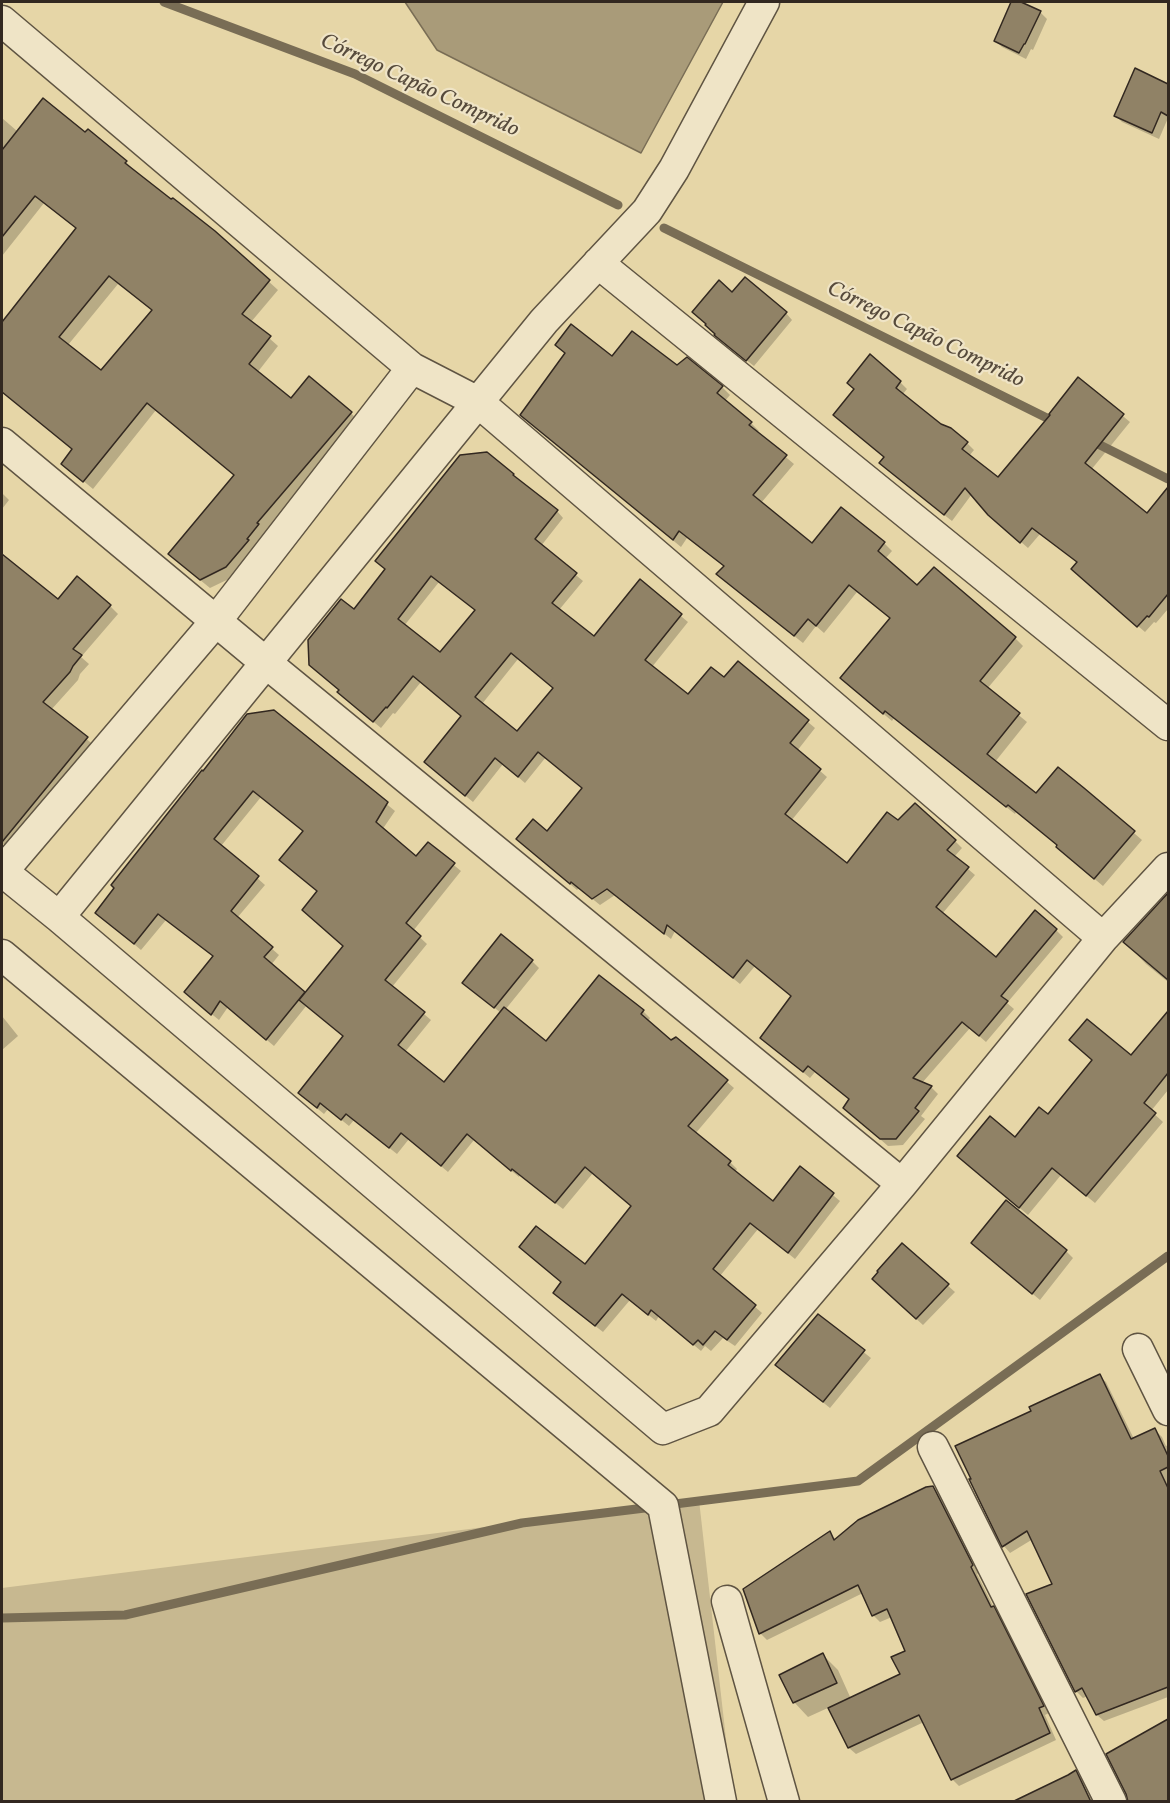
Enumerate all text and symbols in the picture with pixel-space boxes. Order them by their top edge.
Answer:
water label: Córrego Capão Comprido [315,29,523,145]
water label: Córrego Capão Comprido [822,277,1028,395]

